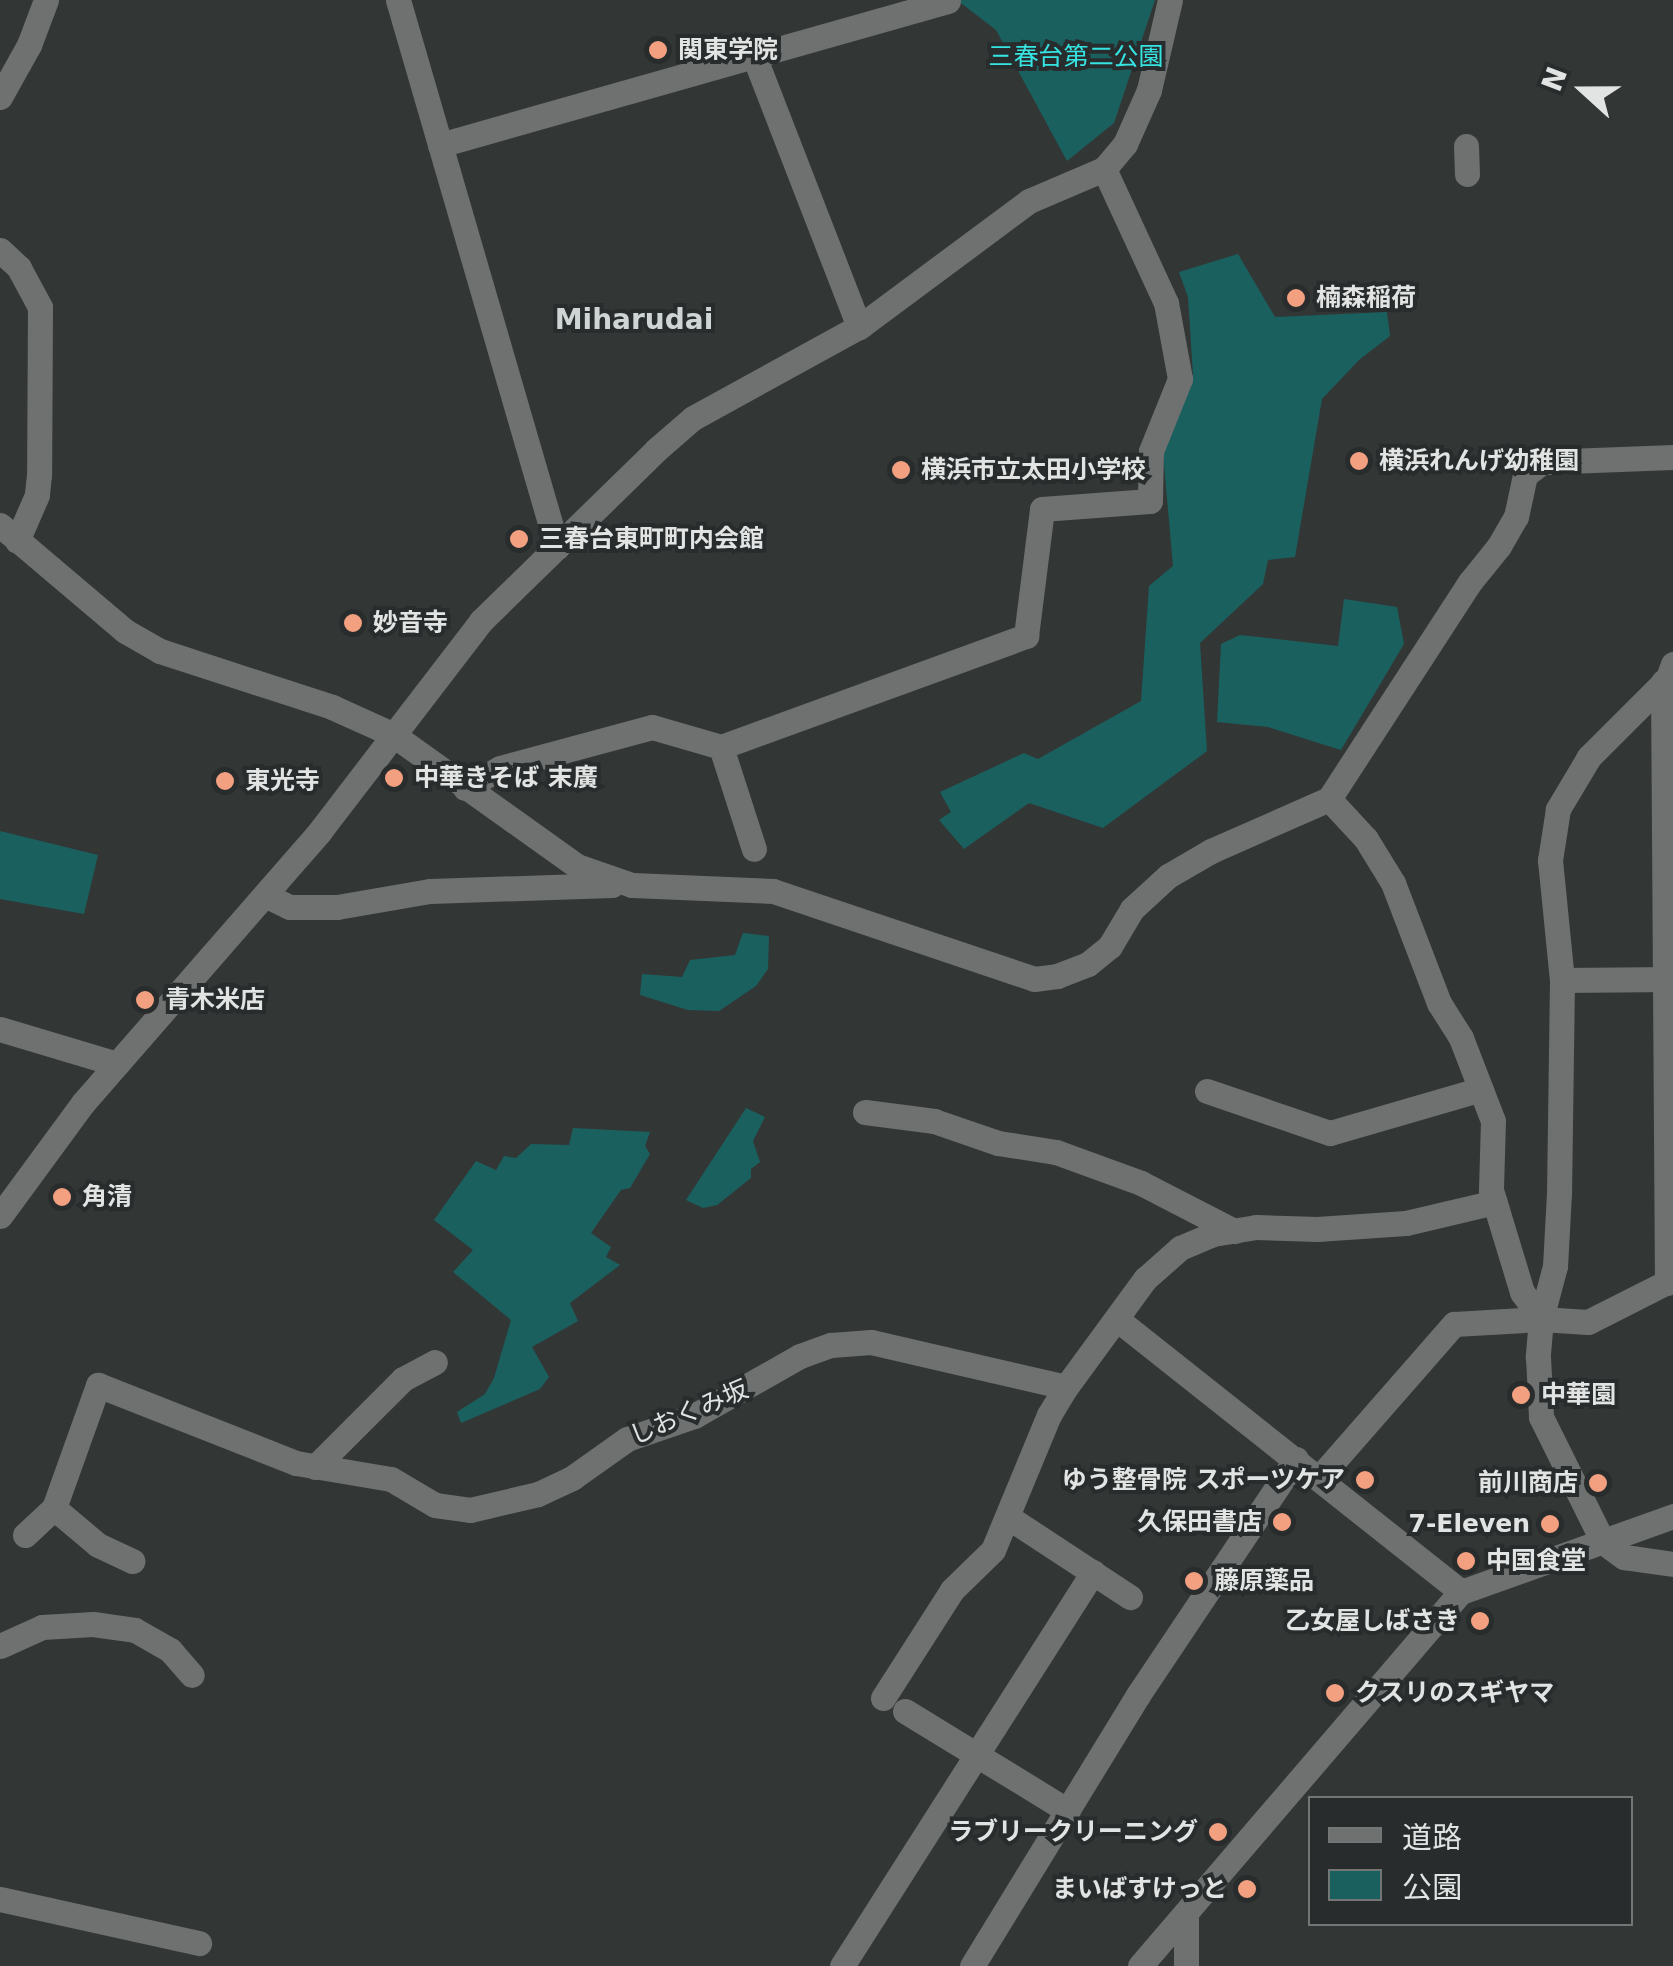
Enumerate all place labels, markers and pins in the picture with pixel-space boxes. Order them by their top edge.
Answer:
place label: 関東学院 [678,35,778,65]
marker: 関東学院 [647,39,669,61]
place label: 楠森稲荷 [1316,283,1416,313]
marker: 楠森稲荷 [1285,287,1307,309]
place label: 横浜れんげ幼稚園 [1379,446,1579,476]
marker: 横浜れんげ幼稚園 [1348,450,1370,472]
place label: 横浜市立太田小学校 [921,455,1146,485]
marker: 横浜市立太田小学校 [890,459,912,481]
place label: 三春台東町町内会館 [539,524,764,554]
marker: 三春台東町町内会館 [508,528,530,550]
place label: 妙音寺 [373,608,448,638]
marker: 妙音寺 [342,612,364,634]
place label: 中華きそば 末廣 [414,763,598,793]
place label: 東光寺 [245,766,320,796]
marker: 中華きそば 末廣 [383,767,405,789]
marker: 東光寺 [214,770,236,792]
place label: 青木米店 [165,985,265,1015]
marker: 青木米店 [134,989,156,1011]
place label: 角清 [82,1182,132,1212]
marker: 角清 [51,1186,73,1208]
place label: 中華園 [1541,1380,1616,1410]
marker: 中華園 [1510,1384,1532,1406]
place label: ゆう整骨院 スポーツケア [1061,1465,1345,1495]
place label: 前川商店 [1478,1468,1578,1498]
marker: ゆう整骨院 スポーツケア [1354,1469,1376,1491]
marker: 前川商店 [1587,1472,1609,1494]
place label: 久保田書店 [1137,1507,1262,1537]
place label: 7-Eleven [1409,1509,1530,1539]
marker: 久保田書店 [1271,1511,1293,1533]
marker: 7-Eleven [1539,1513,1561,1535]
place label: 中国食堂 [1486,1546,1586,1576]
marker: 中国食堂 [1455,1550,1477,1572]
place label: 藤原薬品 [1214,1566,1314,1596]
marker: 藤原薬品 [1183,1570,1205,1592]
place label: 乙女屋しばさき [1285,1606,1460,1636]
marker: 乙女屋しばさき [1469,1610,1491,1632]
place label: クスリのスギヤマ [1355,1678,1555,1708]
marker: クスリのスギヤマ [1324,1682,1346,1704]
place label: ラブリークリーニング [948,1817,1198,1847]
marker: ラブリークリーニング [1207,1821,1229,1843]
place label: まいばすけっと [1052,1874,1227,1904]
marker: まいばすけっと [1236,1878,1258,1900]

